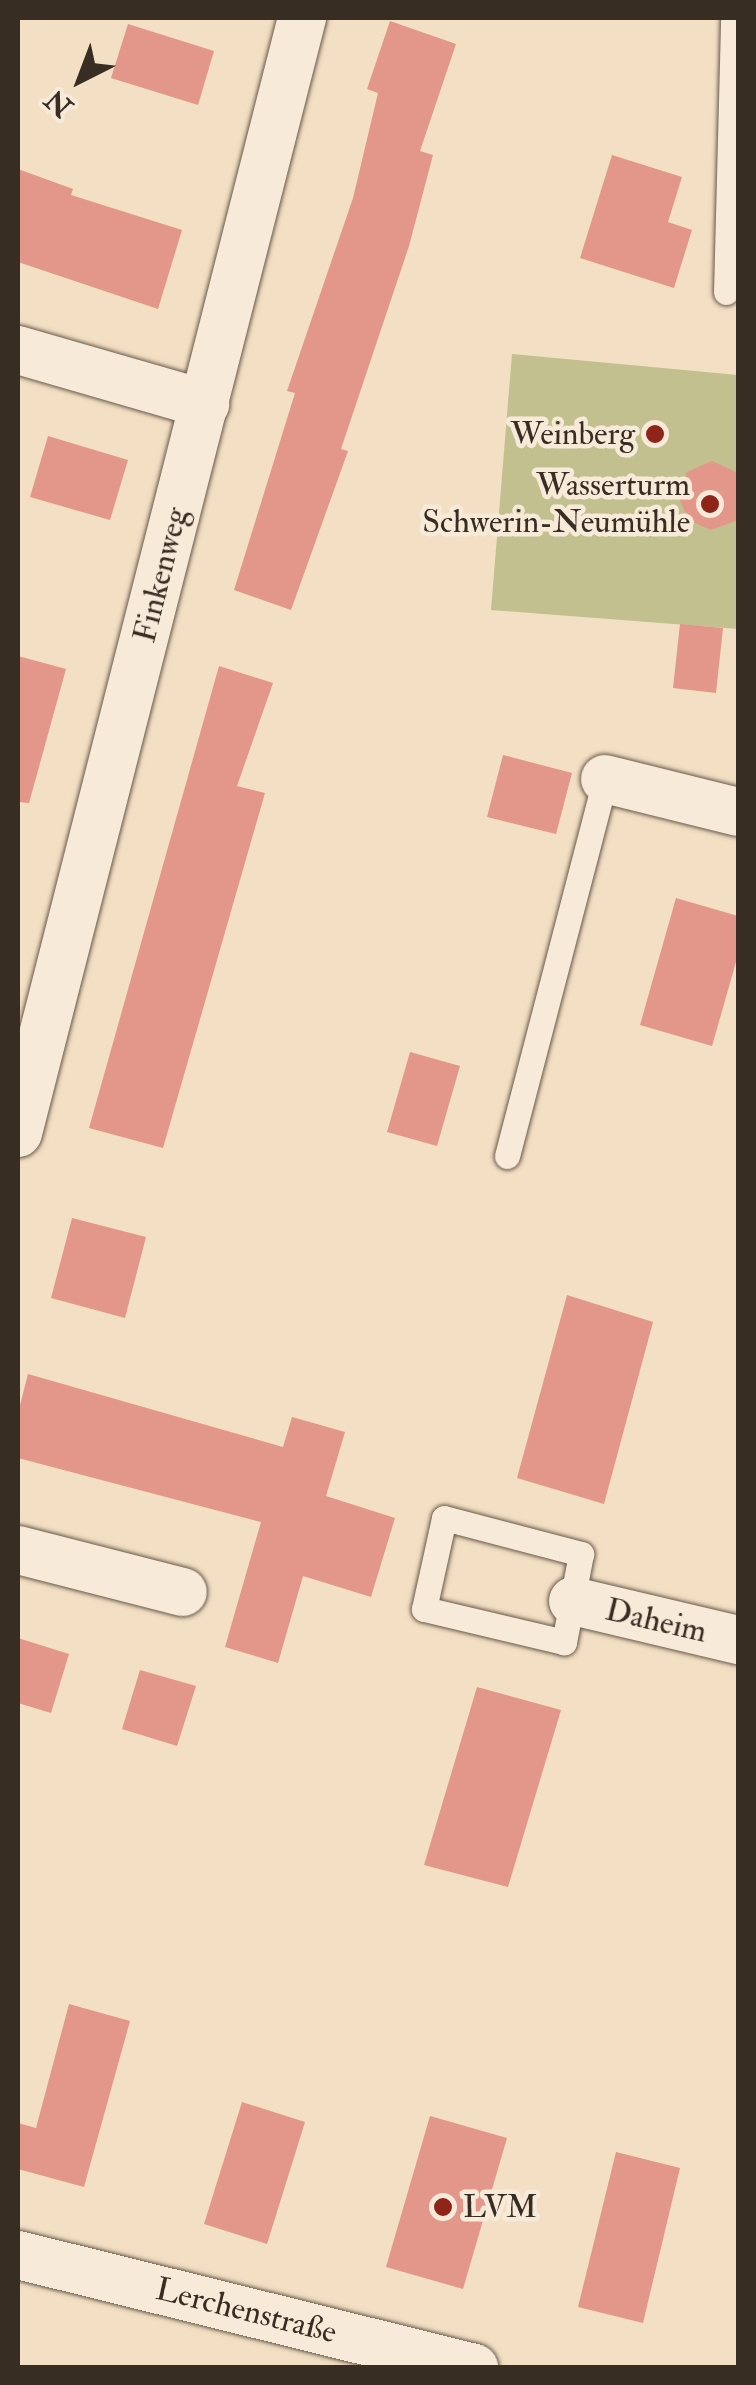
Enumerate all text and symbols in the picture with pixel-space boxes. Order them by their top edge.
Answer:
north arrow [30,30,130,130]
text: N [39,81,81,124]
place label: Weinberg [510,415,635,453]
marker: Weinberg [644,423,666,445]
place label: Wasserturm Schwerin-Neumühle [422,467,690,542]
marker: Wasserturm Schwerin-Neumühle [699,493,721,515]
street label: Finkenweg [126,504,196,646]
street label: Daheim [602,1591,710,1651]
place label: LVM [463,2188,537,2226]
marker: LVM [432,2196,454,2218]
street label: Lerchenstraße [152,2270,340,2352]

